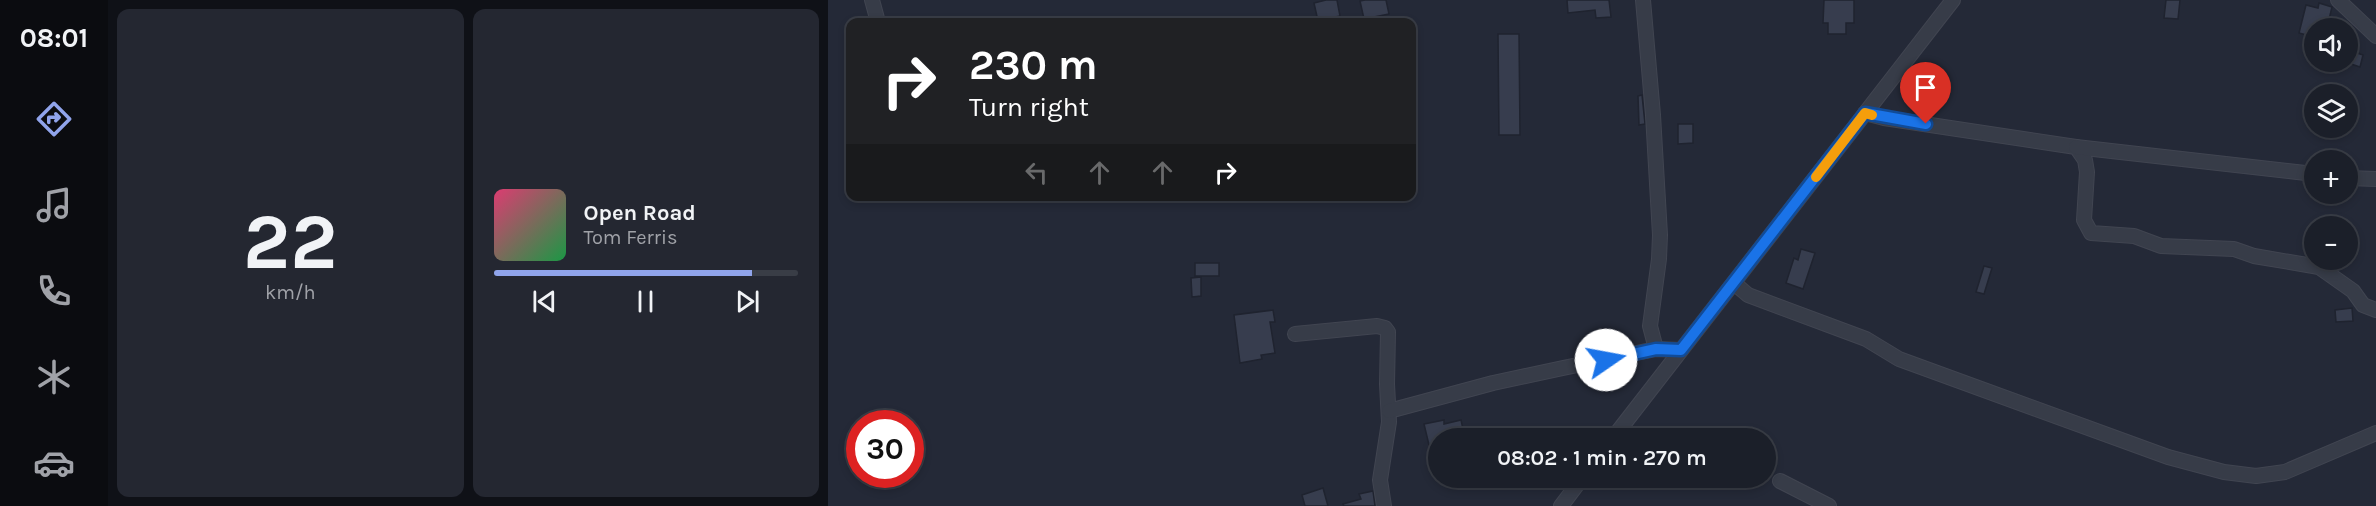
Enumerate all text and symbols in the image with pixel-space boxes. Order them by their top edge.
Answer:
map controls [2304,18,2358,270]
button: sound [2304,18,2358,72]
text: 08:01 [20,22,88,54]
text: 230 m [969,40,1098,90]
icon: right [870,42,948,120]
pin [1900,62,1951,124]
icon: arrive [1909,71,1942,104]
button: layers [2304,84,2358,138]
text: Turn right [969,91,1089,123]
icon: directions [33,98,75,140]
button: + [2304,150,2358,204]
icon: left [1020,156,1053,189]
icon: ahead [1083,156,1116,189]
icon: ahead [1146,156,1179,189]
icon: right [1209,156,1242,189]
icon: music [33,184,75,226]
text: 22 [243,196,337,288]
text: Open Road [584,200,696,226]
button: − [2304,216,2358,270]
text: Tom Ferris [584,226,677,249]
icon: phone [33,270,75,312]
text: km/h [265,281,316,304]
icon: previous [528,285,561,318]
icon: pause [629,285,662,318]
icon: next [731,285,764,318]
position arrow [1574,328,1638,392]
icon: climate [33,356,75,398]
speed limit sign: 30 [846,410,924,488]
icon: car [33,442,75,484]
text: 08:02 · 1 min · 270 m [1497,445,1707,471]

